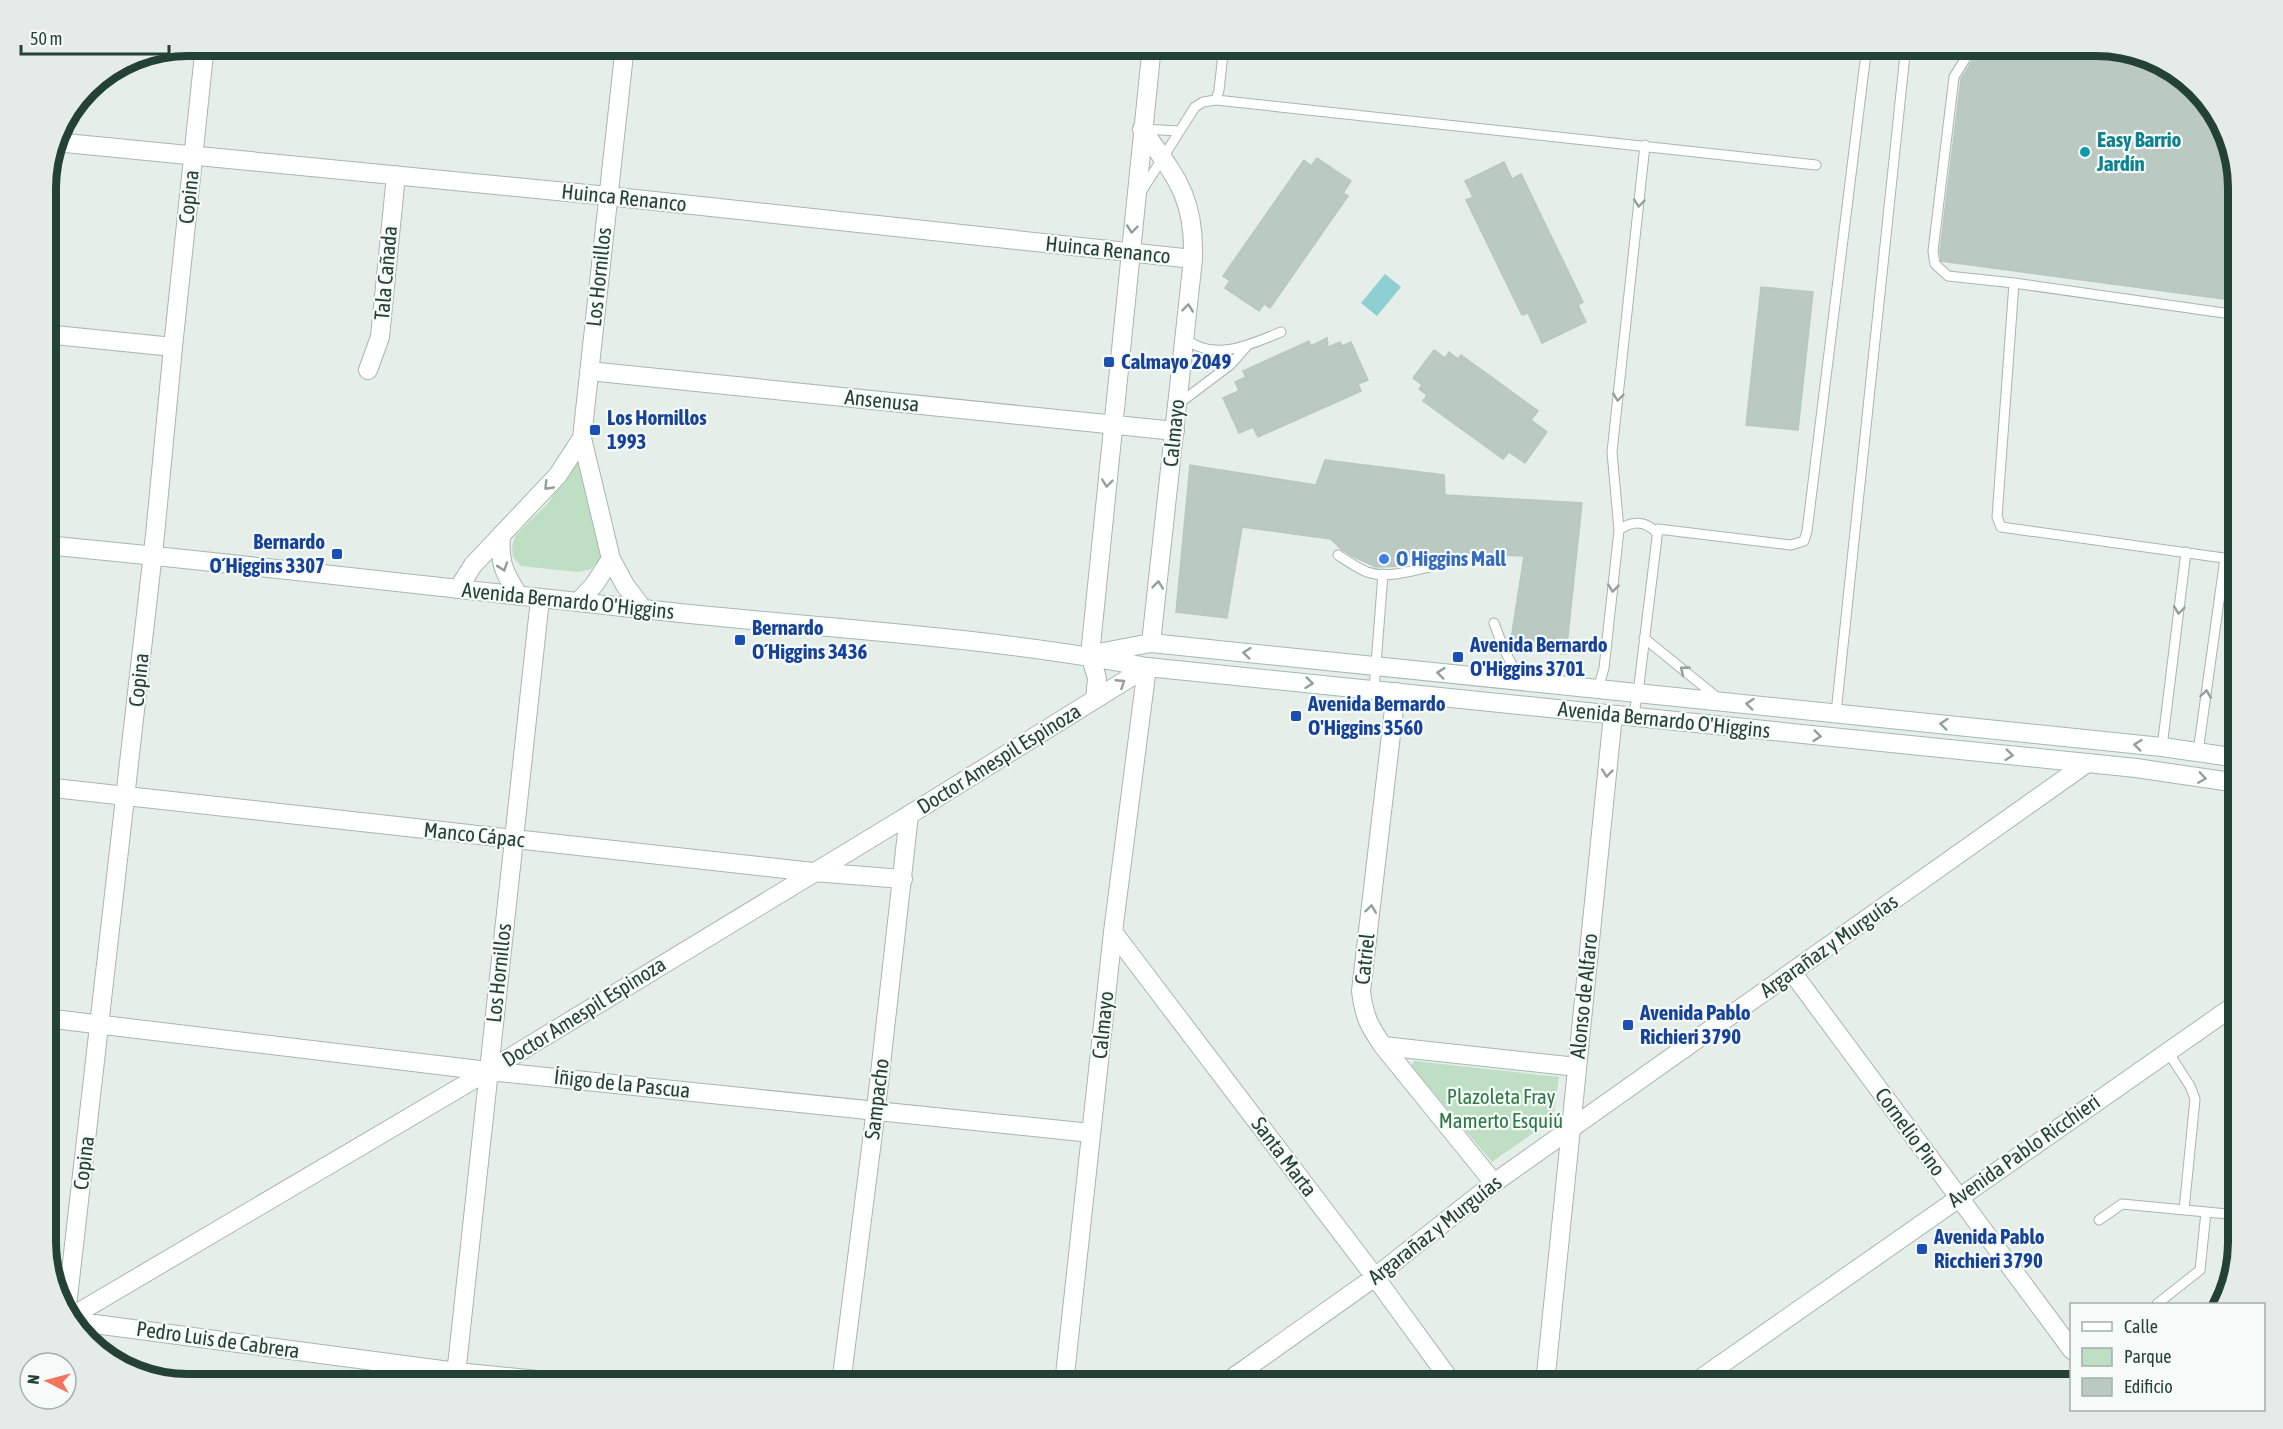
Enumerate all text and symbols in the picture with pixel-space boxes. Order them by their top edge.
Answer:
scale bar [21,18,170,56]
text: 50 m [30,28,62,49]
place label: Easy Barrio Jardín [2096,127,2182,175]
marker: Easy Barrio Jardín [2078,145,2092,159]
street label: Copina [173,169,203,225]
street label: Huinca Renanco [560,179,688,216]
one-way arrow [1633,199,1646,208]
one-way arrow [1126,224,1139,233]
street label: Tala Cañada [369,225,401,321]
street label: Los Hornillos [581,226,615,328]
street label: Huinca Renanco [1044,231,1172,268]
one-way arrow [1181,303,1194,312]
place label: Calmayo 2049 [1121,349,1231,373]
marker: Calmayo 2049 [1102,355,1116,369]
street label: Ansenusa [844,384,921,416]
one-way arrow [1612,393,1625,402]
street label: Calmayo [1158,398,1188,468]
place label: Los Hornillos 1993 [607,405,707,453]
marker: Los Hornillos 1993 [588,423,602,437]
one-way arrow [545,478,556,489]
one-way arrow [1101,478,1114,488]
place label: Bernardo O´Higgins 3307 [210,529,325,577]
place label: O Higgins Mall [1396,546,1507,570]
marker: Bernardo O´Higgins 3307 [330,547,344,561]
marker: O Higgins Mall [1377,552,1391,566]
one-way arrow [496,561,509,572]
street label: Avenida Bernardo O'Higgins [461,577,675,623]
one-way arrow [1151,581,1164,590]
one-way arrow [1607,583,1620,593]
one-way arrow [2173,606,2186,615]
place label: Bernardo O´Higgins 3436 [752,615,868,663]
place label: Avenida Bernardo O'Higgins 3701 [1469,632,1608,680]
marker: Bernardo O´Higgins 3436 [733,633,747,647]
one-way arrow [1243,647,1252,660]
marker: Avenida Bernardo O'Higgins 3701 [1451,650,1465,664]
street label: Copina [123,652,153,708]
one-way arrow [1679,666,1690,677]
one-way arrow [1437,667,1446,680]
one-way arrow [1305,676,1314,689]
one-way arrow [1115,678,1125,690]
one-way arrow [2200,690,2212,699]
place label: Avenida Bernardo O'Higgins 3560 [1307,691,1446,739]
street label: Avenida Bernardo O'Higgins [1557,696,1771,742]
street label: Doctor Amespil Espinoza [912,698,1085,818]
one-way arrow [1746,698,1755,711]
marker: Avenida Bernardo O'Higgins 3560 [1289,709,1303,723]
one-way arrow [1940,718,1949,731]
one-way arrow [1812,729,1821,742]
one-way arrow [2134,739,2143,752]
one-way arrow [2004,748,2013,761]
one-way arrow [1601,768,1614,777]
one-way arrow [2198,772,2207,784]
street label: Manco Cápac [423,817,526,851]
street label: Argarañaz y Murguías [1755,889,1902,1002]
one-way arrow [1364,905,1377,914]
street label: Los Hornillos [481,922,515,1024]
street label: Catriel [1349,932,1379,986]
street label: Alonso de Alfaro [1565,932,1602,1060]
street label: Doctor Amespil Espinoza [497,951,670,1071]
street label: Calmayo [1087,990,1117,1060]
place label: Avenida Pablo Richieri 3790 [1639,1000,1751,1048]
marker: Avenida Pablo Richieri 3790 [1621,1018,1635,1032]
street label: Sampacho [859,1057,893,1141]
street label: Íñigo de la Pascua [553,1064,691,1102]
street label: Cornelio Pino [1871,1083,1951,1180]
park label: Plazoleta Fray Mamerto Esquiú [1439,1084,1563,1132]
street label: Avenida Pablo Ricchieri [1943,1089,2104,1212]
street label: Santa Marta [1247,1112,1322,1201]
street label: Copina [68,1135,98,1191]
street label: Argarañaz y Murguías [1363,1170,1506,1289]
place label: Avenida Pablo Ricchieri 3790 [1933,1224,2045,1272]
marker: Avenida Pablo Ricchieri 3790 [1915,1242,1929,1256]
legend [2070,1303,2265,1411]
street label: Pedro Luis de Cabrera [135,1316,301,1362]
text: Calle [2124,1316,2158,1337]
text: Parque [2124,1346,2172,1367]
north arrow [18,1351,78,1411]
text: N [24,1374,43,1385]
text: Edificio [2124,1376,2173,1397]

